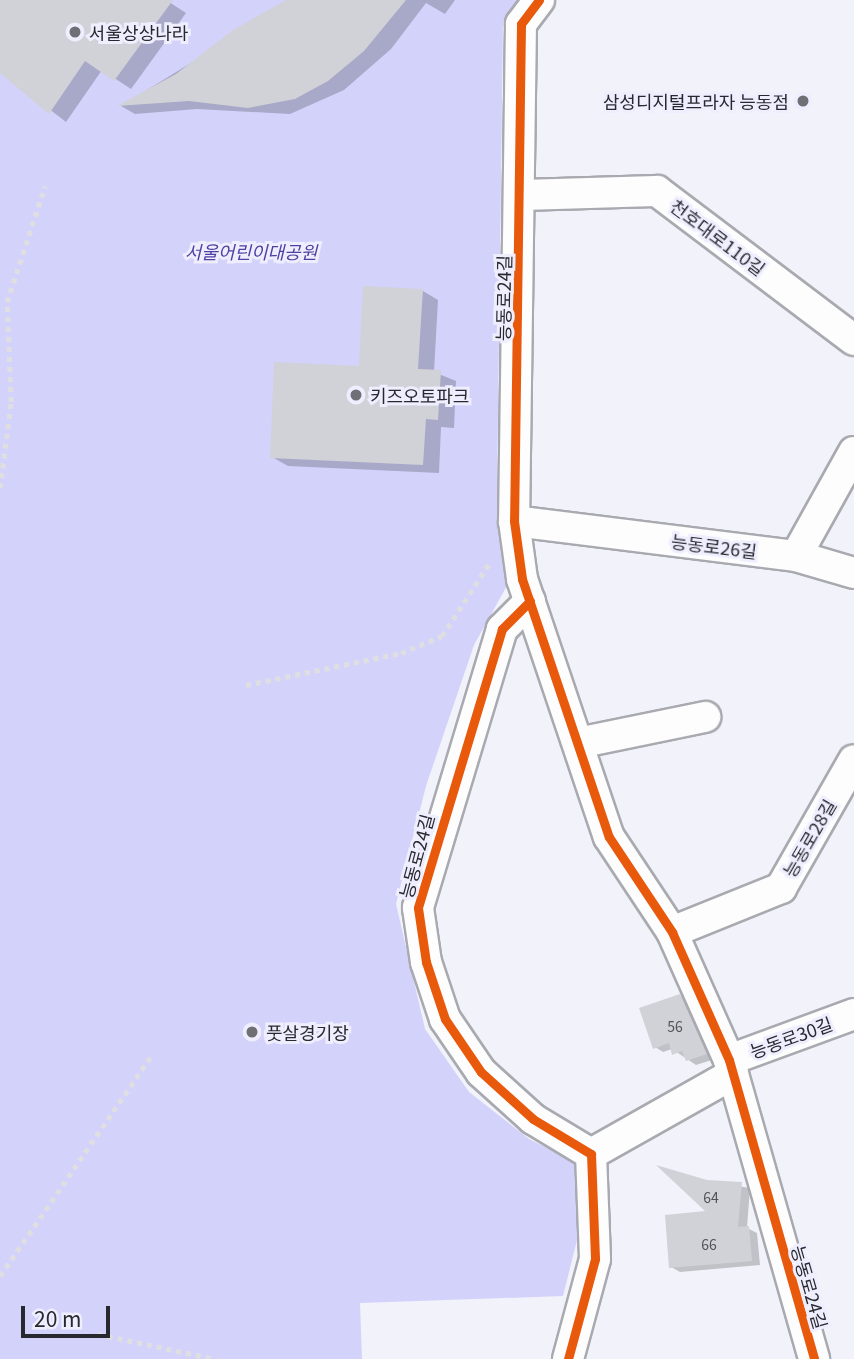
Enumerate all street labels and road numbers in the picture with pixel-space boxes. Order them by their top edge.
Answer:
street label: 천호대로110길 [666,194,770,280]
street label: 능동로24길 [491,255,515,341]
street label: 능동로26길 [670,530,758,562]
street label: 능동로28길 [778,795,840,881]
street label: 능동로24길 [394,812,438,900]
street label: 능동로30길 [747,1012,835,1062]
street label: 능동로24길 [788,1243,832,1331]

